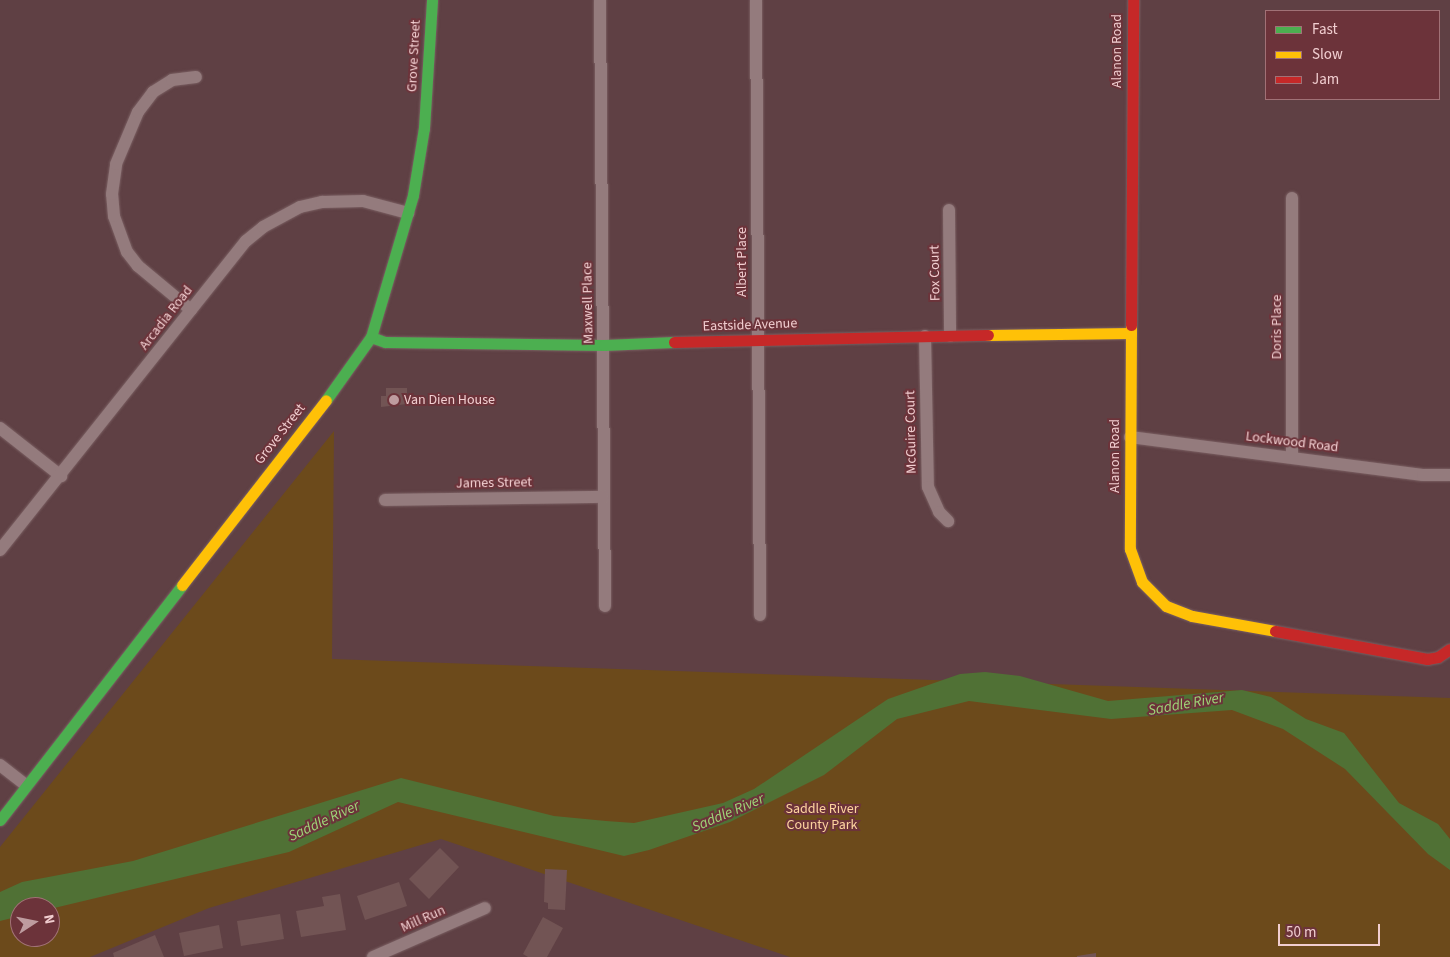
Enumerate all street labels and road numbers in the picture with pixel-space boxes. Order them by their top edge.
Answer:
street label: Alanon Road [1109,14,1125,88]
street label: Grove Street [404,20,424,92]
street label: Albert Place [734,227,750,297]
street label: Fox Court [926,245,944,301]
street label: Maxwell Place [579,262,597,344]
street label: Arcadia Road [136,283,196,353]
street label: Doris Place [1269,295,1285,359]
street label: Eastside Avenue [702,315,798,335]
street label: McGuire Court [902,390,920,474]
street label: Grove Street [251,400,309,468]
street label: Alanon Road [1107,419,1123,493]
street label: Lockwood Road [1245,428,1339,456]
street label: James Street [456,474,532,492]
street label: Mill Run [398,902,448,936]

